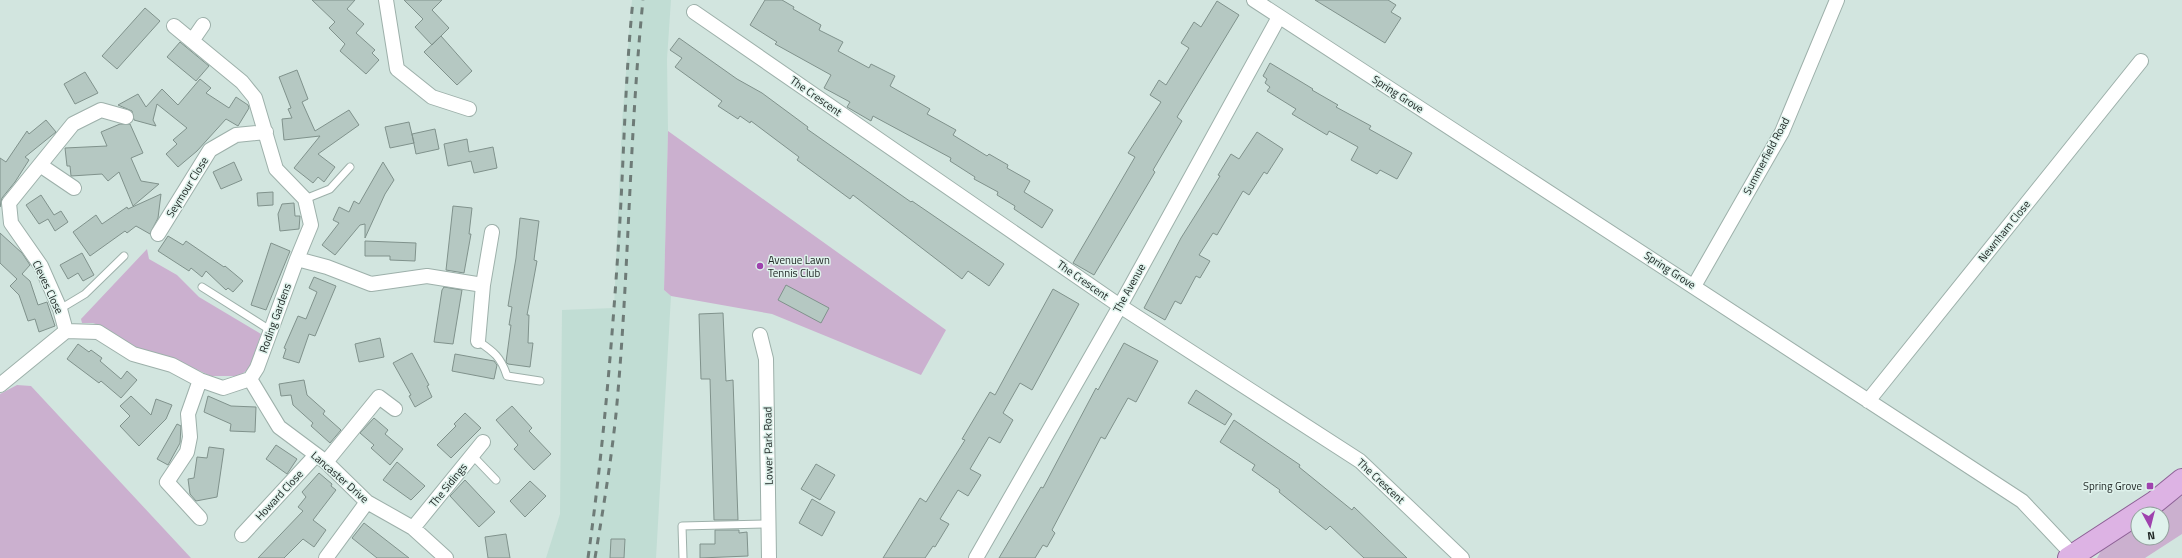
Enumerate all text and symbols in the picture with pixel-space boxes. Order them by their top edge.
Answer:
street label: Spring Grove [1369,71,1427,117]
street label: The Crescent [787,72,845,120]
street label: Summerfield Road [1739,114,1793,198]
street label: Seymour Close [162,153,212,220]
street label: Newnham Close [1974,196,2034,265]
street label: Spring Grove [1641,247,1699,293]
place label: Avenue Lawn Tennis Club [768,252,830,281]
street label: The Crescent [1054,256,1112,304]
street label: Cleves Close [29,258,68,317]
street label: The Avenue [1109,260,1149,316]
marker: Avenue Lawn Tennis Club [755,261,765,271]
street label: Roding Gardens [255,281,295,355]
street label: Lower Park Road [759,407,777,485]
street label: Lancaster Drive [308,447,373,507]
street label: The Crescent [1354,455,1408,507]
street label: The Sidings [425,459,471,511]
street label: Howard Close [251,466,307,524]
place label: Spring Grove [2083,478,2142,494]
marker: Spring Grove [2145,481,2155,491]
north arrow [2130,506,2170,546]
text: N [2146,528,2156,544]

